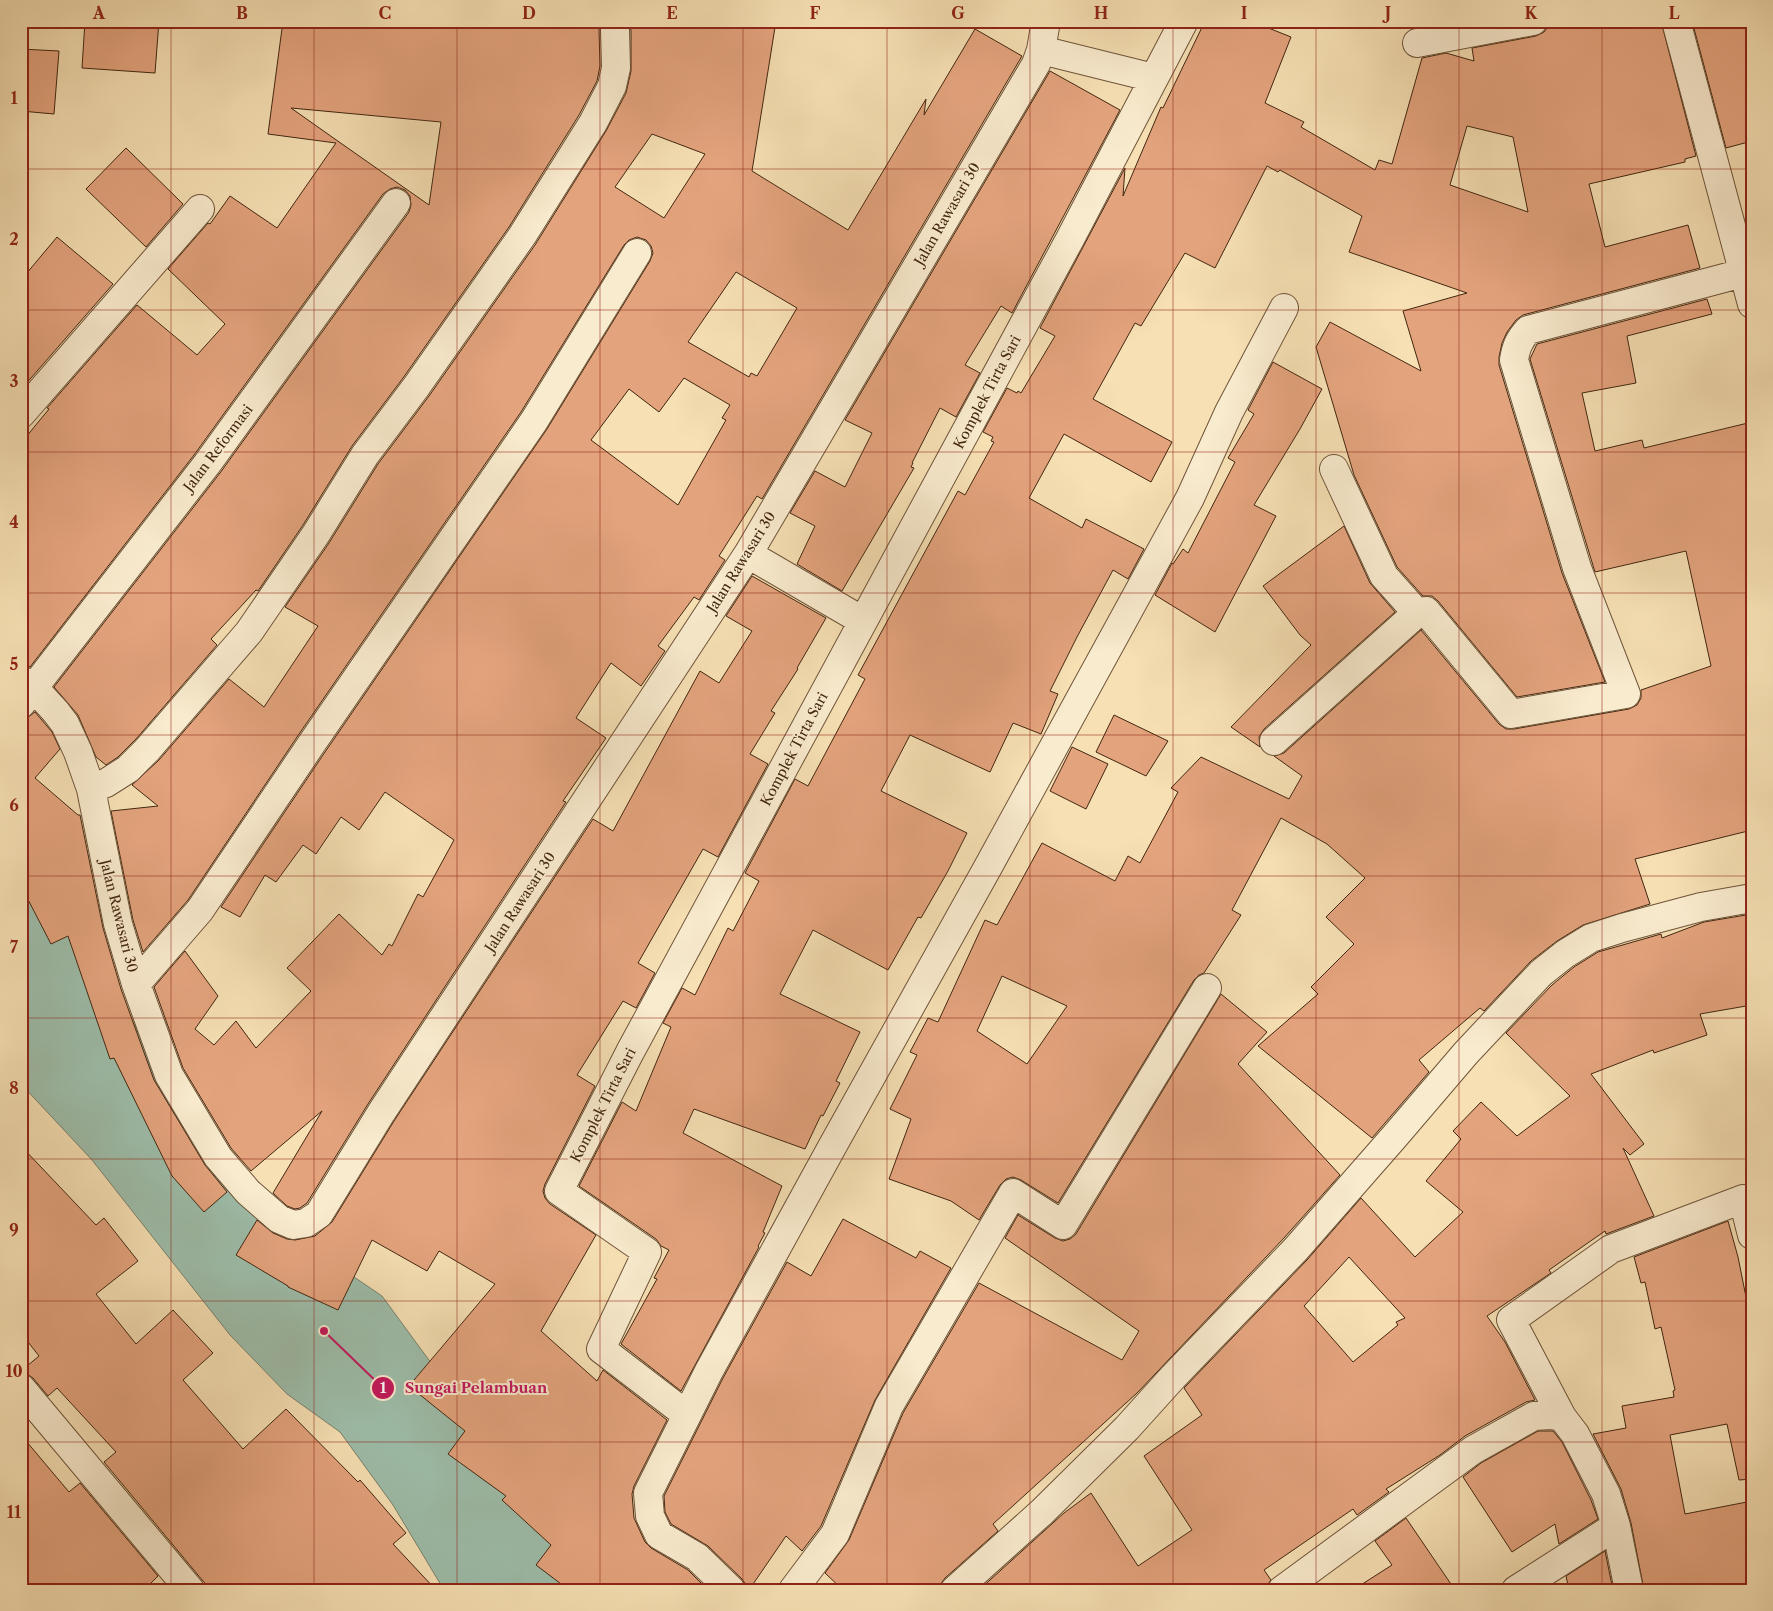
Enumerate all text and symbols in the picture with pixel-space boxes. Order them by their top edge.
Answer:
text: A [92,3,106,23]
text: B [236,3,248,23]
text: C [379,3,391,23]
text: D [522,3,536,23]
text: E [666,3,678,23]
text: F [810,3,821,23]
text: G [951,3,965,23]
text: H [1094,3,1108,23]
text: I [1241,3,1248,23]
text: J [1382,3,1391,23]
text: K [1525,3,1539,23]
text: L [1668,3,1680,23]
text: 1 [10,88,18,108]
street label: Jalan Rawasari 30 [909,159,984,270]
text: 2 [9,229,19,249]
street label: Komplek Tirta Sari [949,332,1025,452]
text: 3 [9,371,19,391]
street label: Jalan Reformasi [178,401,257,497]
street label: Jalan Rawasari 30 [702,508,779,618]
text: 4 [9,512,19,532]
text: 5 [10,654,19,674]
street label: Komplek Tirta Sari [756,689,832,809]
text: 6 [9,795,19,815]
street label: Jalan Rawasari 30 [480,848,559,957]
street label: Jalan Rawasari 30 [96,856,142,975]
text: 7 [10,937,19,957]
street label: Komplek Tirta Sari [566,1045,640,1165]
text: 8 [9,1078,19,1098]
text: 9 [9,1220,19,1240]
text: 10 [5,1361,23,1381]
callout: Sungai Pelambuan [370,1373,558,1403]
text: 1 [380,1378,387,1397]
text: Sungai Pelambuan [405,1378,548,1397]
text: 11 [7,1502,22,1522]

